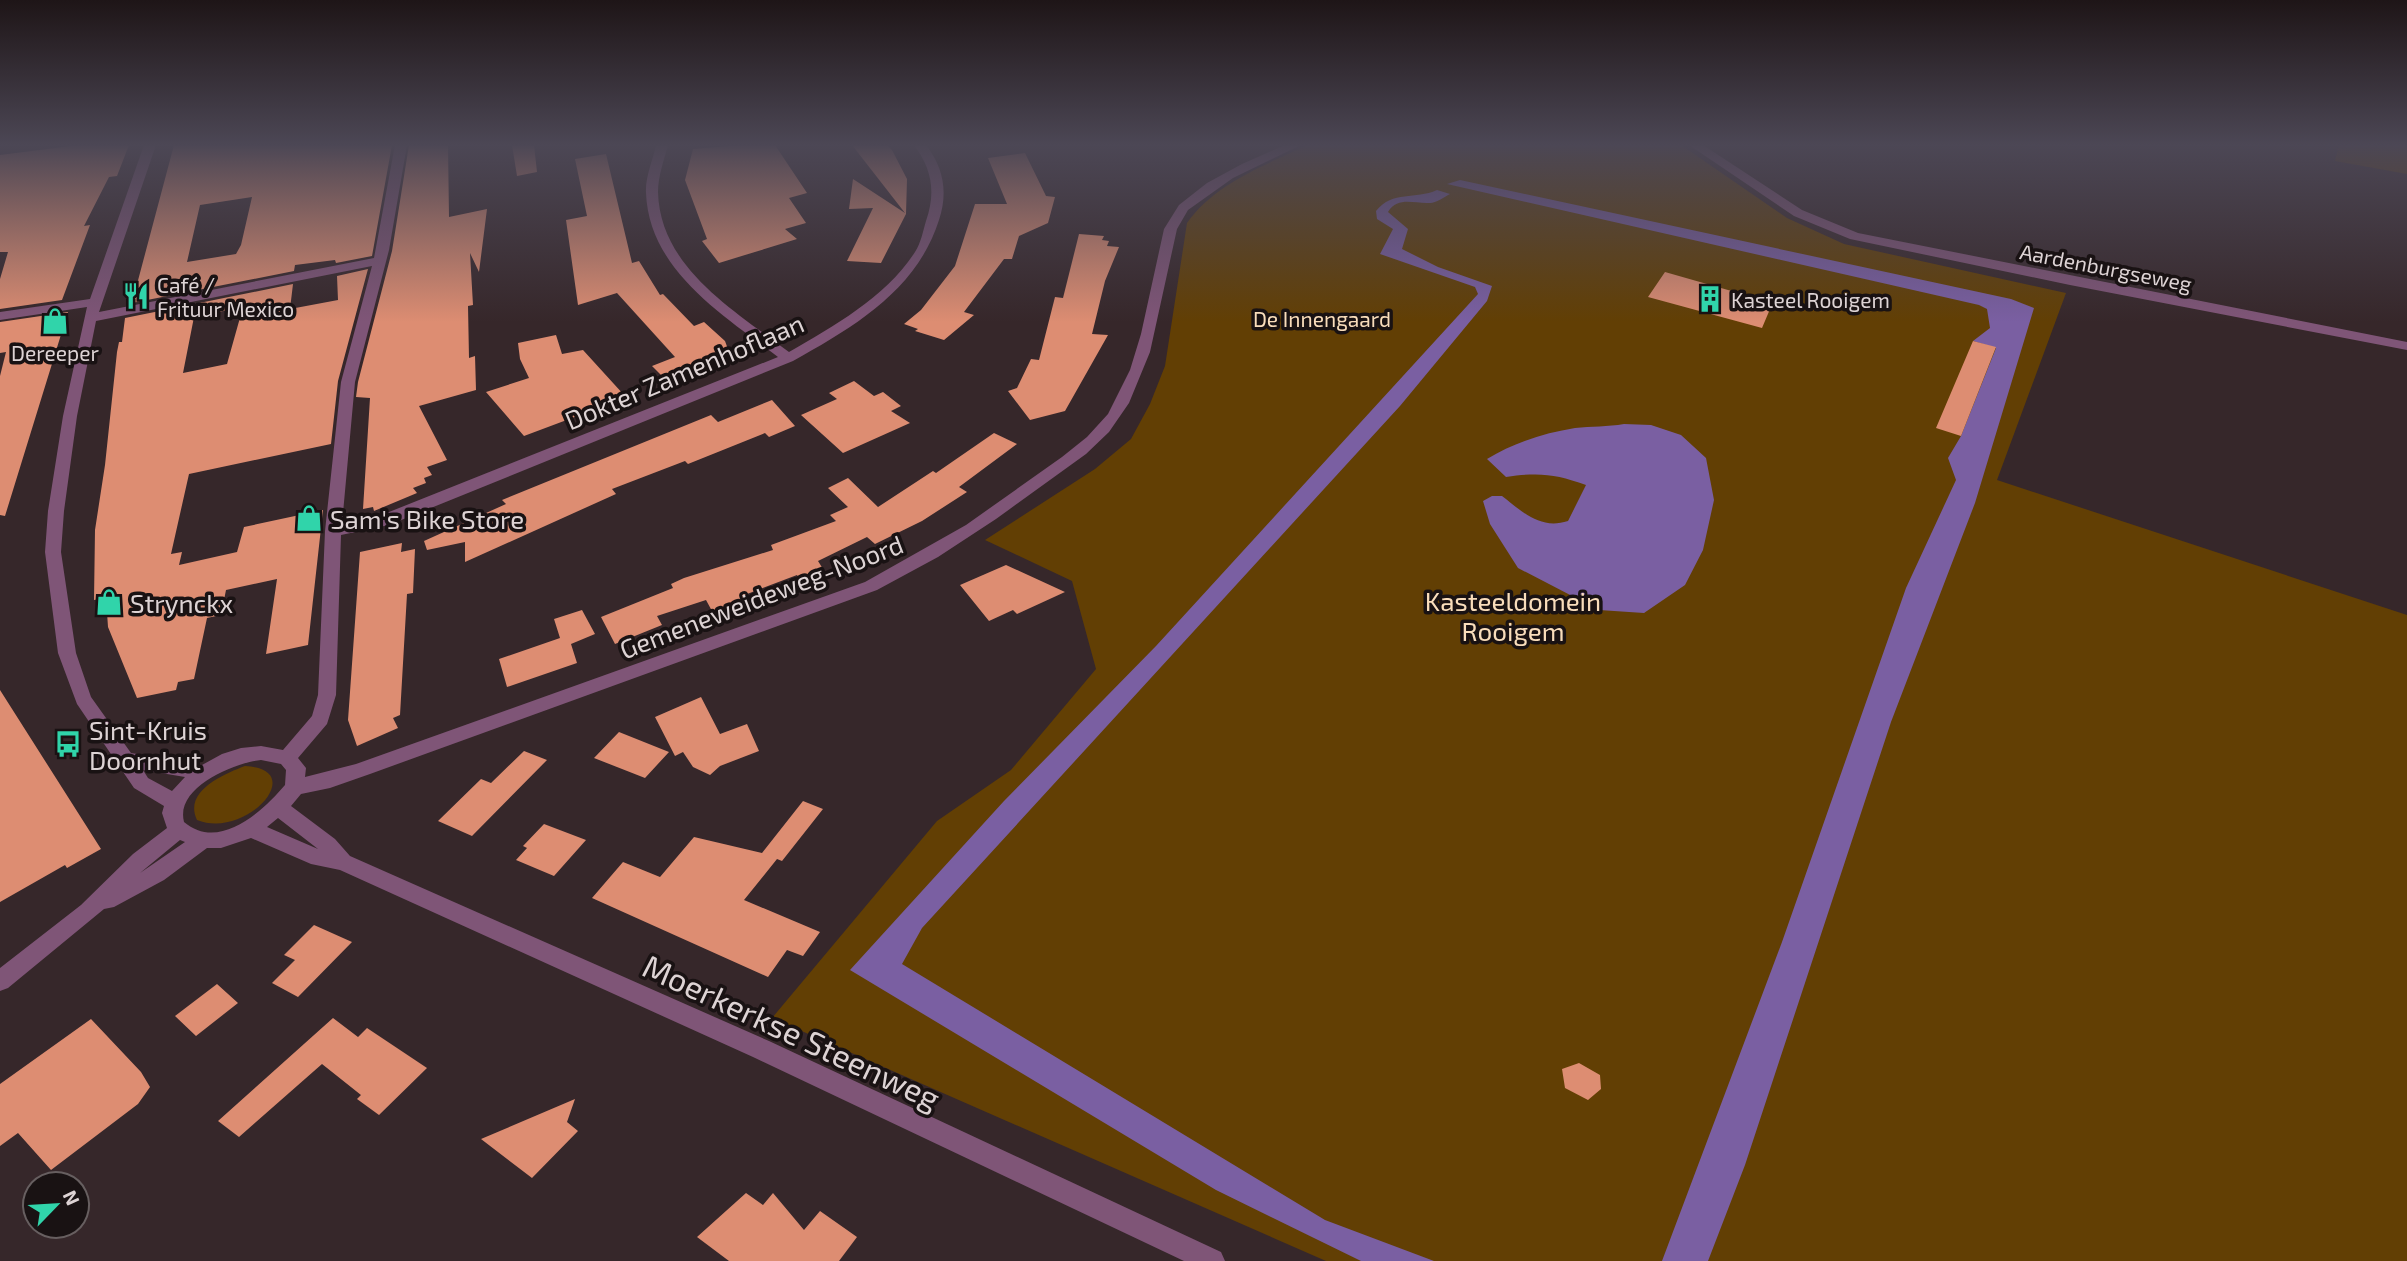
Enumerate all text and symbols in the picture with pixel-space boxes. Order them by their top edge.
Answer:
street label: Aardenburgseweg [2018,238,2194,296]
place label: Café / Frituur Mexico [157,272,294,321]
restaurant icon: Café / Frituur Mexico [121,281,151,311]
building icon: Kasteel Rooigem [1695,284,1725,314]
place label: Kasteel Rooigem [1731,287,1890,312]
shop icon: Dereeper [40,306,70,336]
park label: De Innengaard [1253,306,1391,331]
street label: Dokter Zamenhoflaan [560,307,808,435]
place label: Dereeper [11,340,99,365]
shop icon: Sam's Bike Store [294,503,324,533]
place label: Sam's Bike Store [330,503,524,534]
street label: Gemeneweideweg-Noord [615,528,907,664]
park label: Kasteeldomein Rooigem [1425,585,1601,646]
shop icon: Strynckx [94,587,124,617]
place label: Strynckx [130,587,234,618]
place label: Sint-Kruis Doornhut [89,714,207,775]
bus stop icon: Sint-Kruis Doornhut [53,729,83,759]
street label: Moerkerkse Steenweg [638,945,947,1117]
north arrow [21,1170,91,1240]
text: N [59,1187,85,1209]

